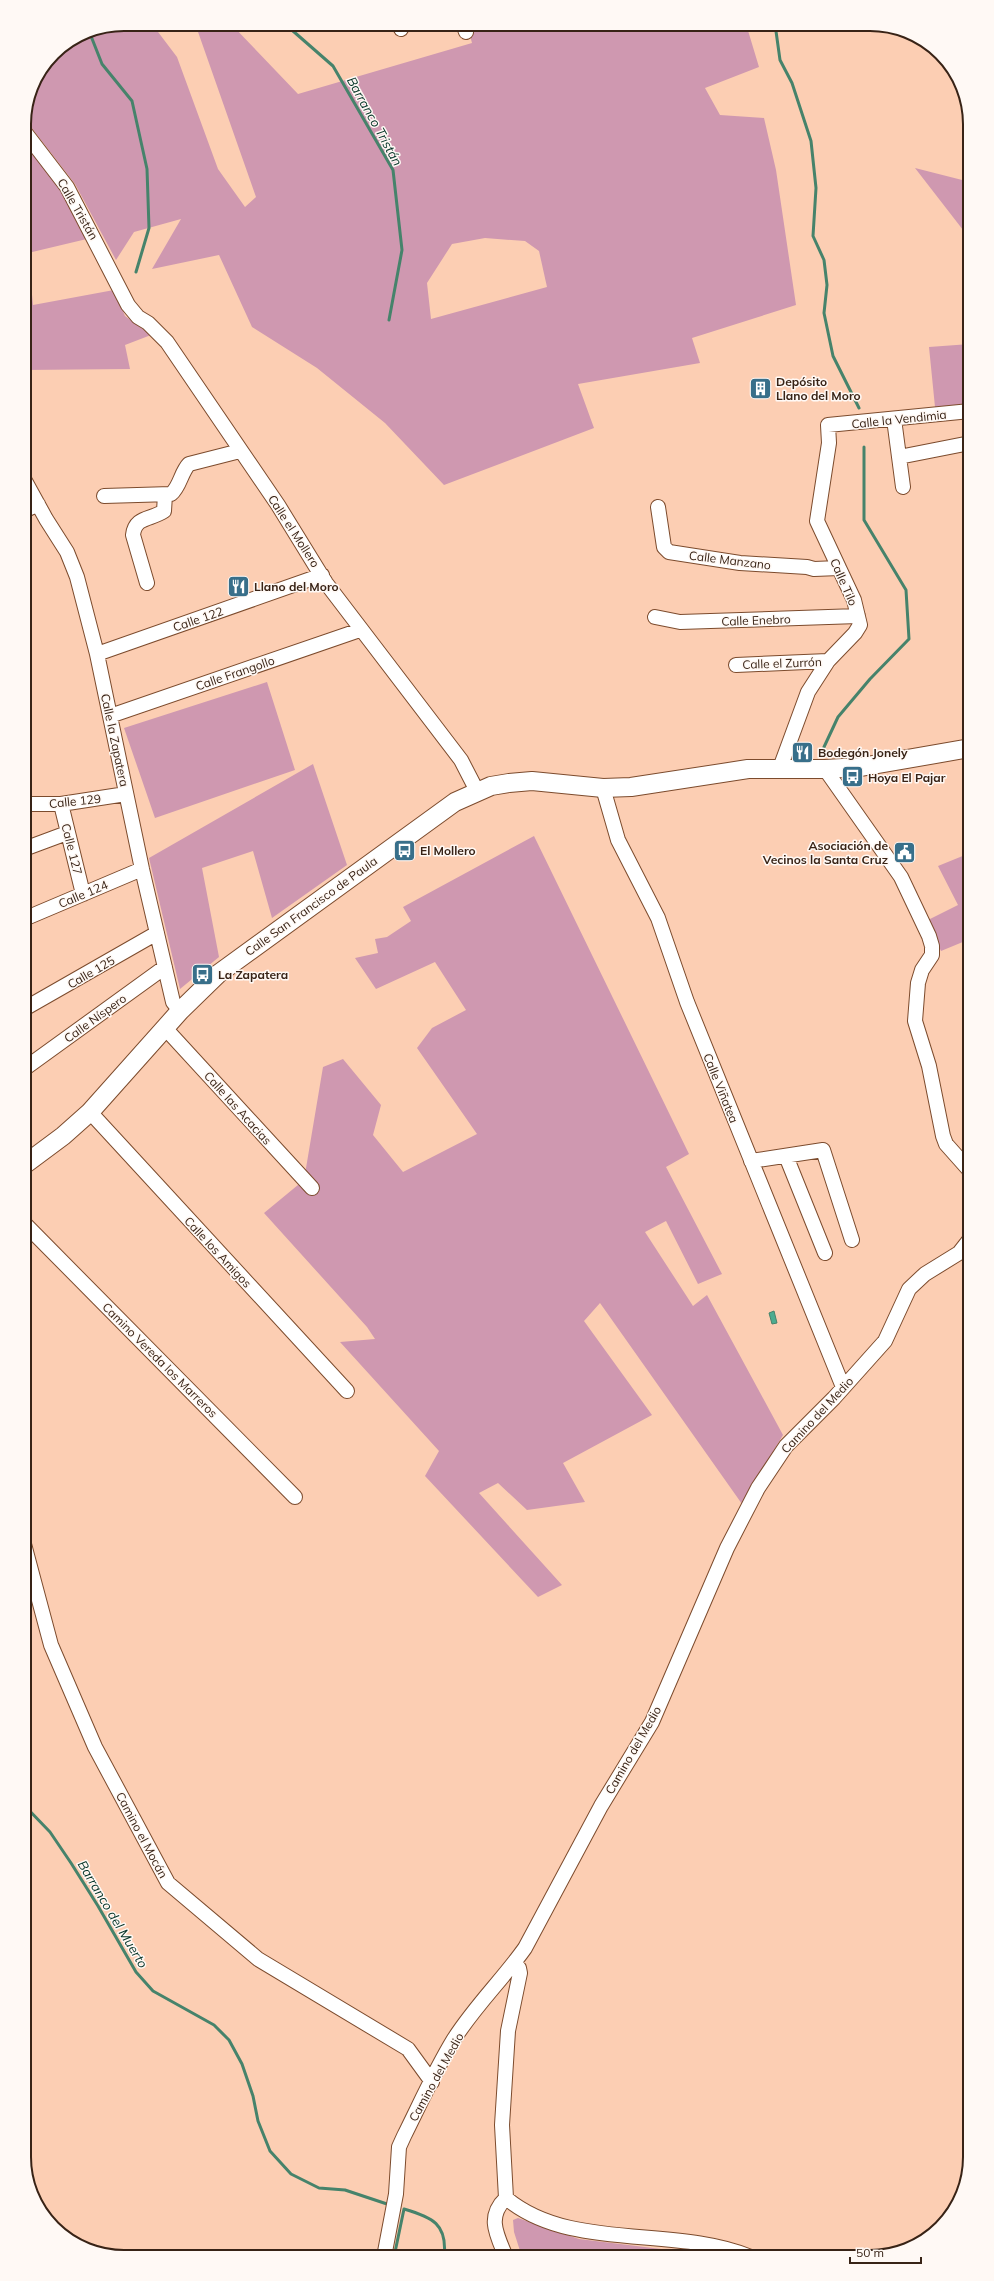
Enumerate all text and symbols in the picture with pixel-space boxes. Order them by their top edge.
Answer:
water label: Barranco Tristán [344,74,406,168]
street label: Calle Tristán [54,176,102,242]
place label: Depósito Llano del Moro [776,374,861,403]
building icon: Depósito Llano del Moro [747,375,773,401]
street label: Calle la Vendimia [851,407,947,431]
street label: Calle el Mollero [265,492,323,570]
street label: Calle Manzano [688,548,772,572]
street label: Calle Tilo [827,556,861,608]
restaurant icon: Llano del Moro [225,573,251,599]
place label: Llano del Moro [254,579,339,594]
street label: Calle 122 [171,603,225,635]
street label: Calle Enebro [721,611,791,629]
street label: Calle Frangollo [194,652,277,694]
street label: Calle el Zurrón [742,654,822,672]
street label: Calle la Zapatera [98,692,132,788]
restaurant icon: Bodegón Jonely [789,739,815,765]
place label: Bodegón Jonely [818,745,908,760]
bus stop icon: Hoya El Pajar [839,764,865,790]
place label: Hoya El Pajar [868,770,946,785]
street label: Calle 129 [48,791,102,811]
street label: Calle 127 [58,822,86,876]
bus stop icon: El Mollero [391,837,417,863]
place label: Asociación de Vecinos la Santa Cruz [762,838,888,867]
public building icon: Asociación de Vecinos la Santa Cruz [891,839,917,865]
place label: El Mollero [420,843,476,858]
street label: Calle San Francisco de Paula [242,853,380,959]
street label: Calle 124 [56,877,110,911]
street label: Calle 125 [65,952,117,992]
bus stop icon: La Zapatera [189,961,215,987]
place label: La Zapatera [218,967,288,982]
street label: Calle Níspero [61,990,129,1046]
street label: Calle Viñatea [700,1051,742,1125]
street label: Calle las Acacias [201,1068,275,1148]
street label: Calle los Amigos [181,1213,255,1291]
street label: Camino Vereda los Marreros [99,1299,221,1421]
street label: Camino del Medio [778,1374,856,1456]
street label: Camino del Medio [602,1703,664,1797]
street label: Camino el Mocán [113,1789,171,1881]
water label: Barranco del Muerto [75,1857,151,1971]
street label: Camino del Medio [405,2030,467,2124]
scale bar [850,2239,921,2265]
text: 50 m [856,2245,884,2260]

